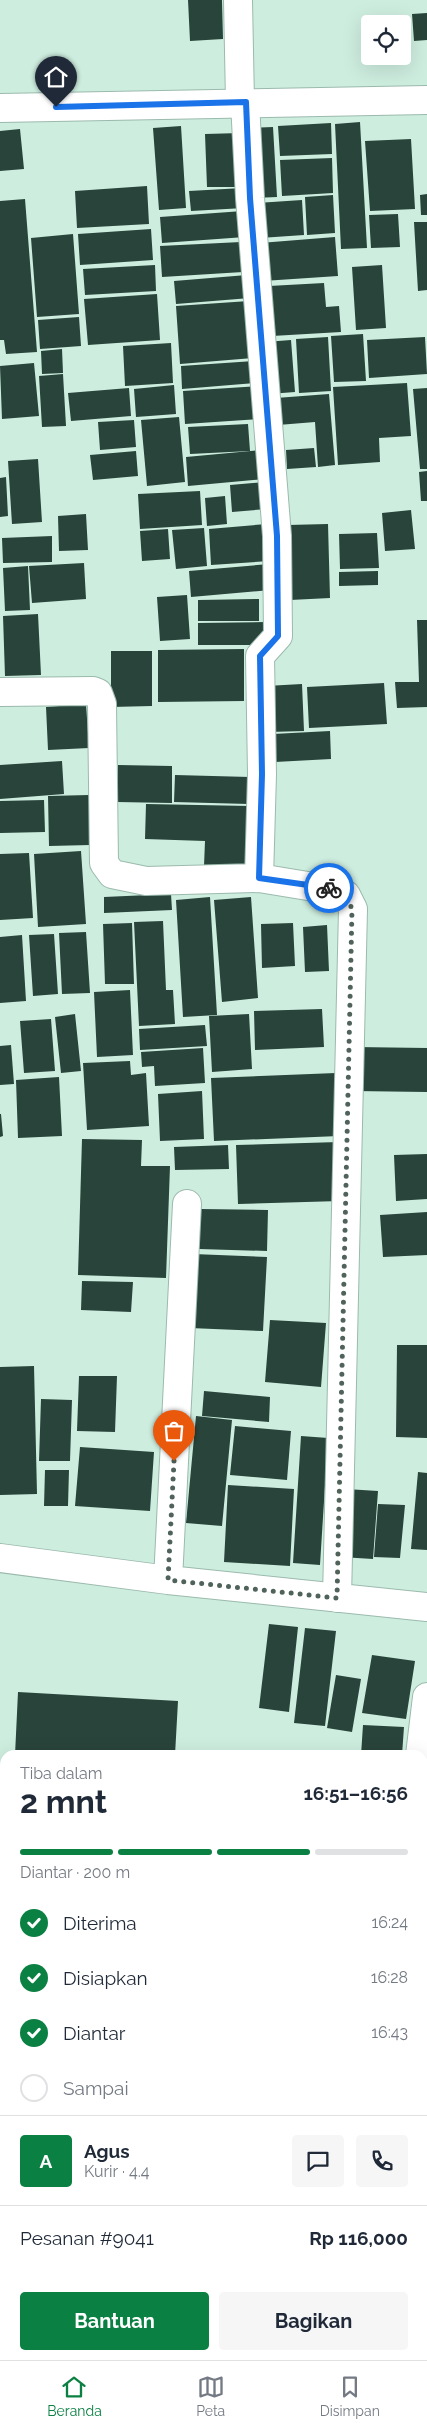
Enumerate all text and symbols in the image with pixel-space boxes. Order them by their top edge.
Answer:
map controls [361,15,411,65]
button: locate [361,15,411,65]
pin [35,56,77,107]
icon: home [42,63,70,91]
courier [304,863,354,913]
icon: bike [315,874,343,902]
pin [153,1410,195,1461]
icon: bag [160,1417,188,1445]
text: Tiba dalam [20,1764,102,1783]
text: 16:51–16:56 [303,1782,408,1804]
text: 2 mnt [20,1783,107,1820]
text: Diantar · 200 m [20,1863,130,1882]
icon: check [20,1909,48,1937]
text: Diterima [63,1912,137,1934]
text: 16:24 [371,1913,408,1932]
icon: check [20,1964,48,1992]
text: Disiapkan [63,1967,148,1989]
text: 16:28 [371,1968,408,1987]
icon: check [20,2019,48,2047]
text: Diantar [63,2022,125,2044]
text: 16:43 [371,2023,408,2042]
text: Sampai [63,2077,129,2099]
button: chat [292,2135,344,2187]
button: phone [356,2135,408,2187]
text: Agus [84,2140,130,2162]
text: A [40,2150,52,2172]
text: Kurir · 4.4 [84,2162,150,2181]
text: Pesanan #9041 [20,2227,154,2249]
text: Rp 116,000 [309,2227,408,2249]
button: Bantuan [20,2292,209,2350]
button: Bagikan [219,2292,408,2350]
tab: Beranda [47,2373,102,2419]
tab: Peta [196,2373,225,2419]
tab: Disimpan [320,2373,380,2419]

